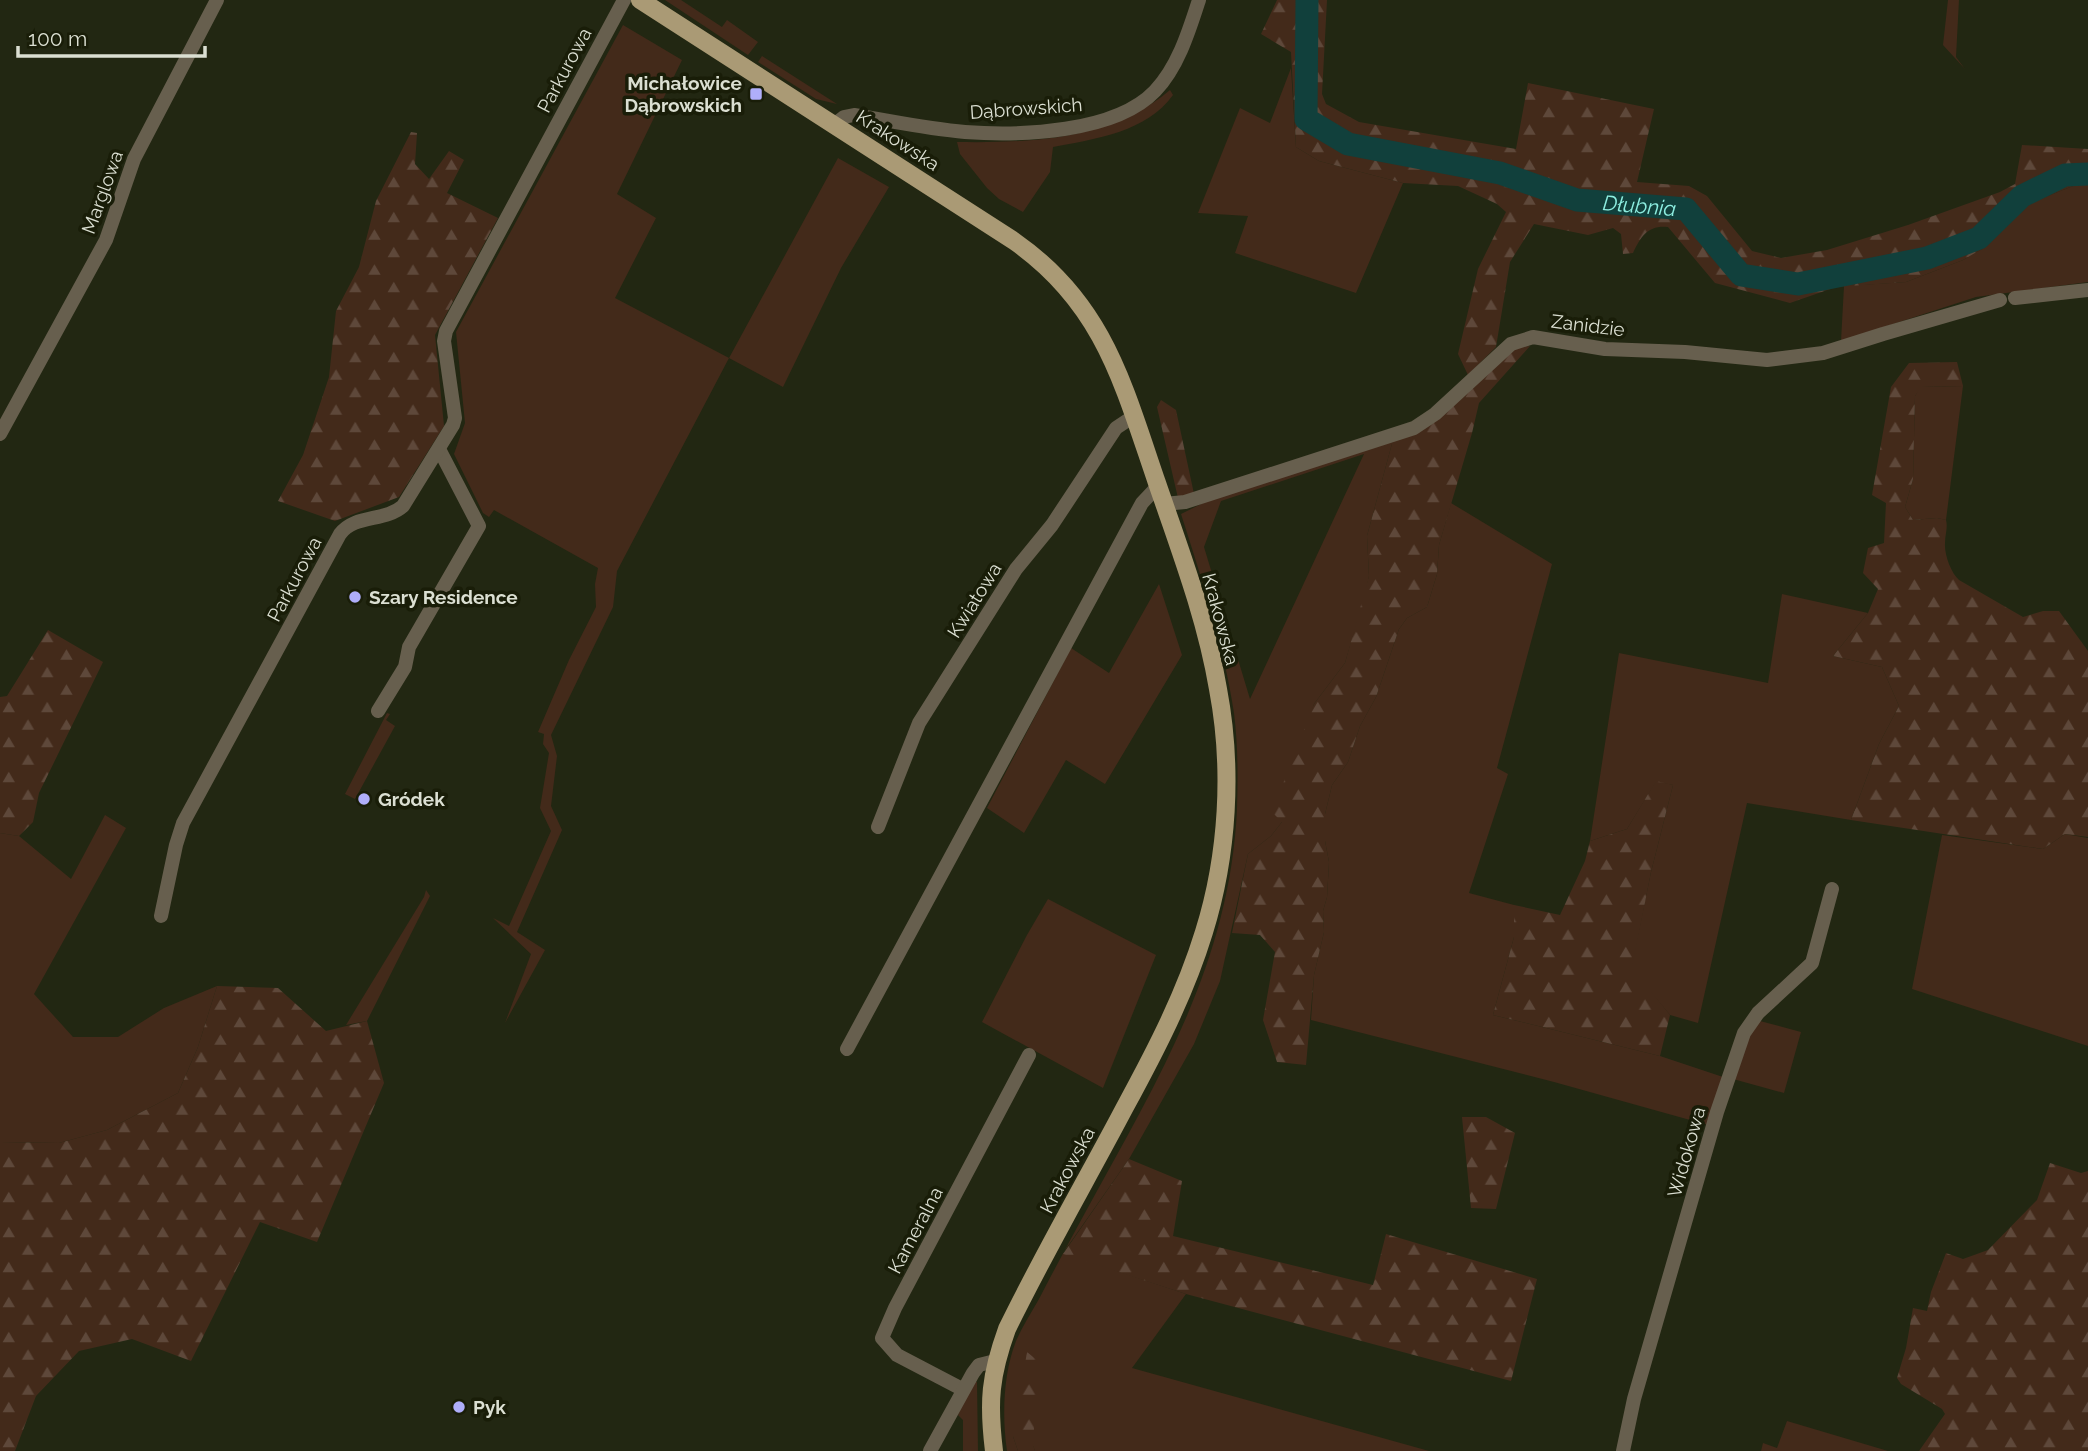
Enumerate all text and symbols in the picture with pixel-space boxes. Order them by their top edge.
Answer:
scale bar [18,14,205,58]
street label: Parkurowa [532,24,596,116]
text: 100 m [28,26,87,51]
place label: Michałowice Dąbrowskich [624,72,742,116]
marker: Michałowice Dąbrowskich [748,86,764,102]
street label: Dąbrowskich [969,93,1083,123]
street label: Krakowska [852,105,944,175]
street label: Marglowa [77,147,127,237]
water label: Dłubnia [1602,190,1677,221]
street label: Zanidzie [1550,310,1626,340]
street label: Parkurowa [262,533,326,625]
street label: Kwiatowa [942,558,1006,642]
street label: Krakowska [1198,571,1244,667]
place label: Szary Residence [369,586,518,608]
marker: Szary Residence [347,589,363,605]
place label: Gródek [378,788,445,810]
marker: Gródek [356,791,372,807]
street label: Widokowa [1663,1104,1709,1200]
street label: Krakowska [1035,1123,1099,1217]
street label: Kameralna [883,1183,947,1277]
place label: Pyk [473,1396,506,1418]
marker: Pyk [451,1399,467,1415]

